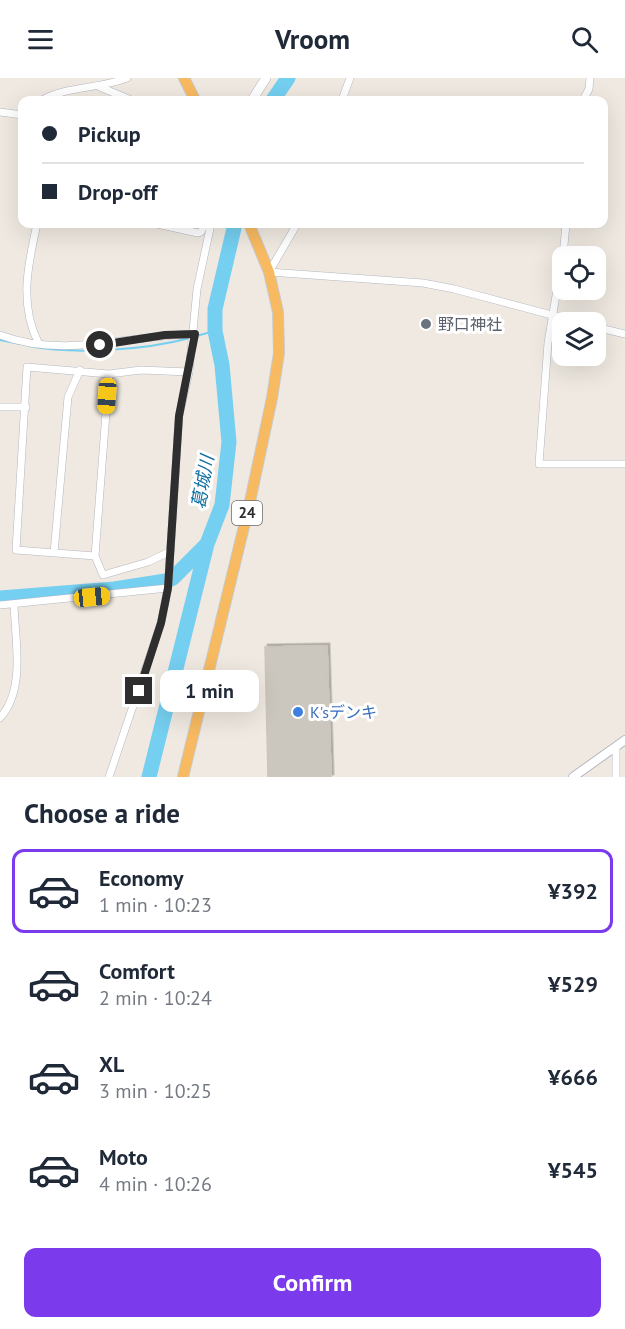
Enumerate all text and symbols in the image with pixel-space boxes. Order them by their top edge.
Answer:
text: Vroom [275,22,350,56]
icon: menu [24,23,57,56]
icon: search [568,23,601,56]
text: Pickup [78,120,141,148]
text: Drop-off [78,178,157,206]
map controls [552,246,606,366]
button: locate [552,246,606,300]
button: layers [552,312,606,366]
place label: 野口神社 [438,314,502,334]
marker: 野口神社 [419,317,433,331]
route start [86,331,113,358]
car [97,377,117,415]
water label: 葛城川 [186,451,219,510]
road number: 24 [232,501,262,525]
car [73,586,111,608]
callout: 1 min [160,670,259,712]
route end [125,677,152,704]
text: 1 min [185,678,234,704]
place label: K'sデンキ [310,702,377,722]
marker: K'sデンキ [291,705,305,719]
text: Choose a ride [24,796,180,830]
icon: car [27,864,81,918]
text: Economy [99,864,183,892]
text: ¥392 [548,877,598,905]
text: 1 min · 10:23 [99,892,212,918]
icon: car [27,957,81,1011]
text: Comfort [99,957,175,985]
text: ¥529 [548,970,598,998]
text: 2 min · 10:24 [99,985,212,1011]
icon: car [27,1050,81,1104]
text: XL [99,1050,124,1078]
text: ¥666 [548,1063,598,1091]
text: 3 min · 10:25 [99,1078,212,1104]
icon: car [27,1143,81,1197]
text: Moto [99,1143,148,1171]
text: ¥545 [548,1156,598,1184]
text: 4 min · 10:26 [99,1171,212,1197]
button: Confirm [24,1248,601,1317]

